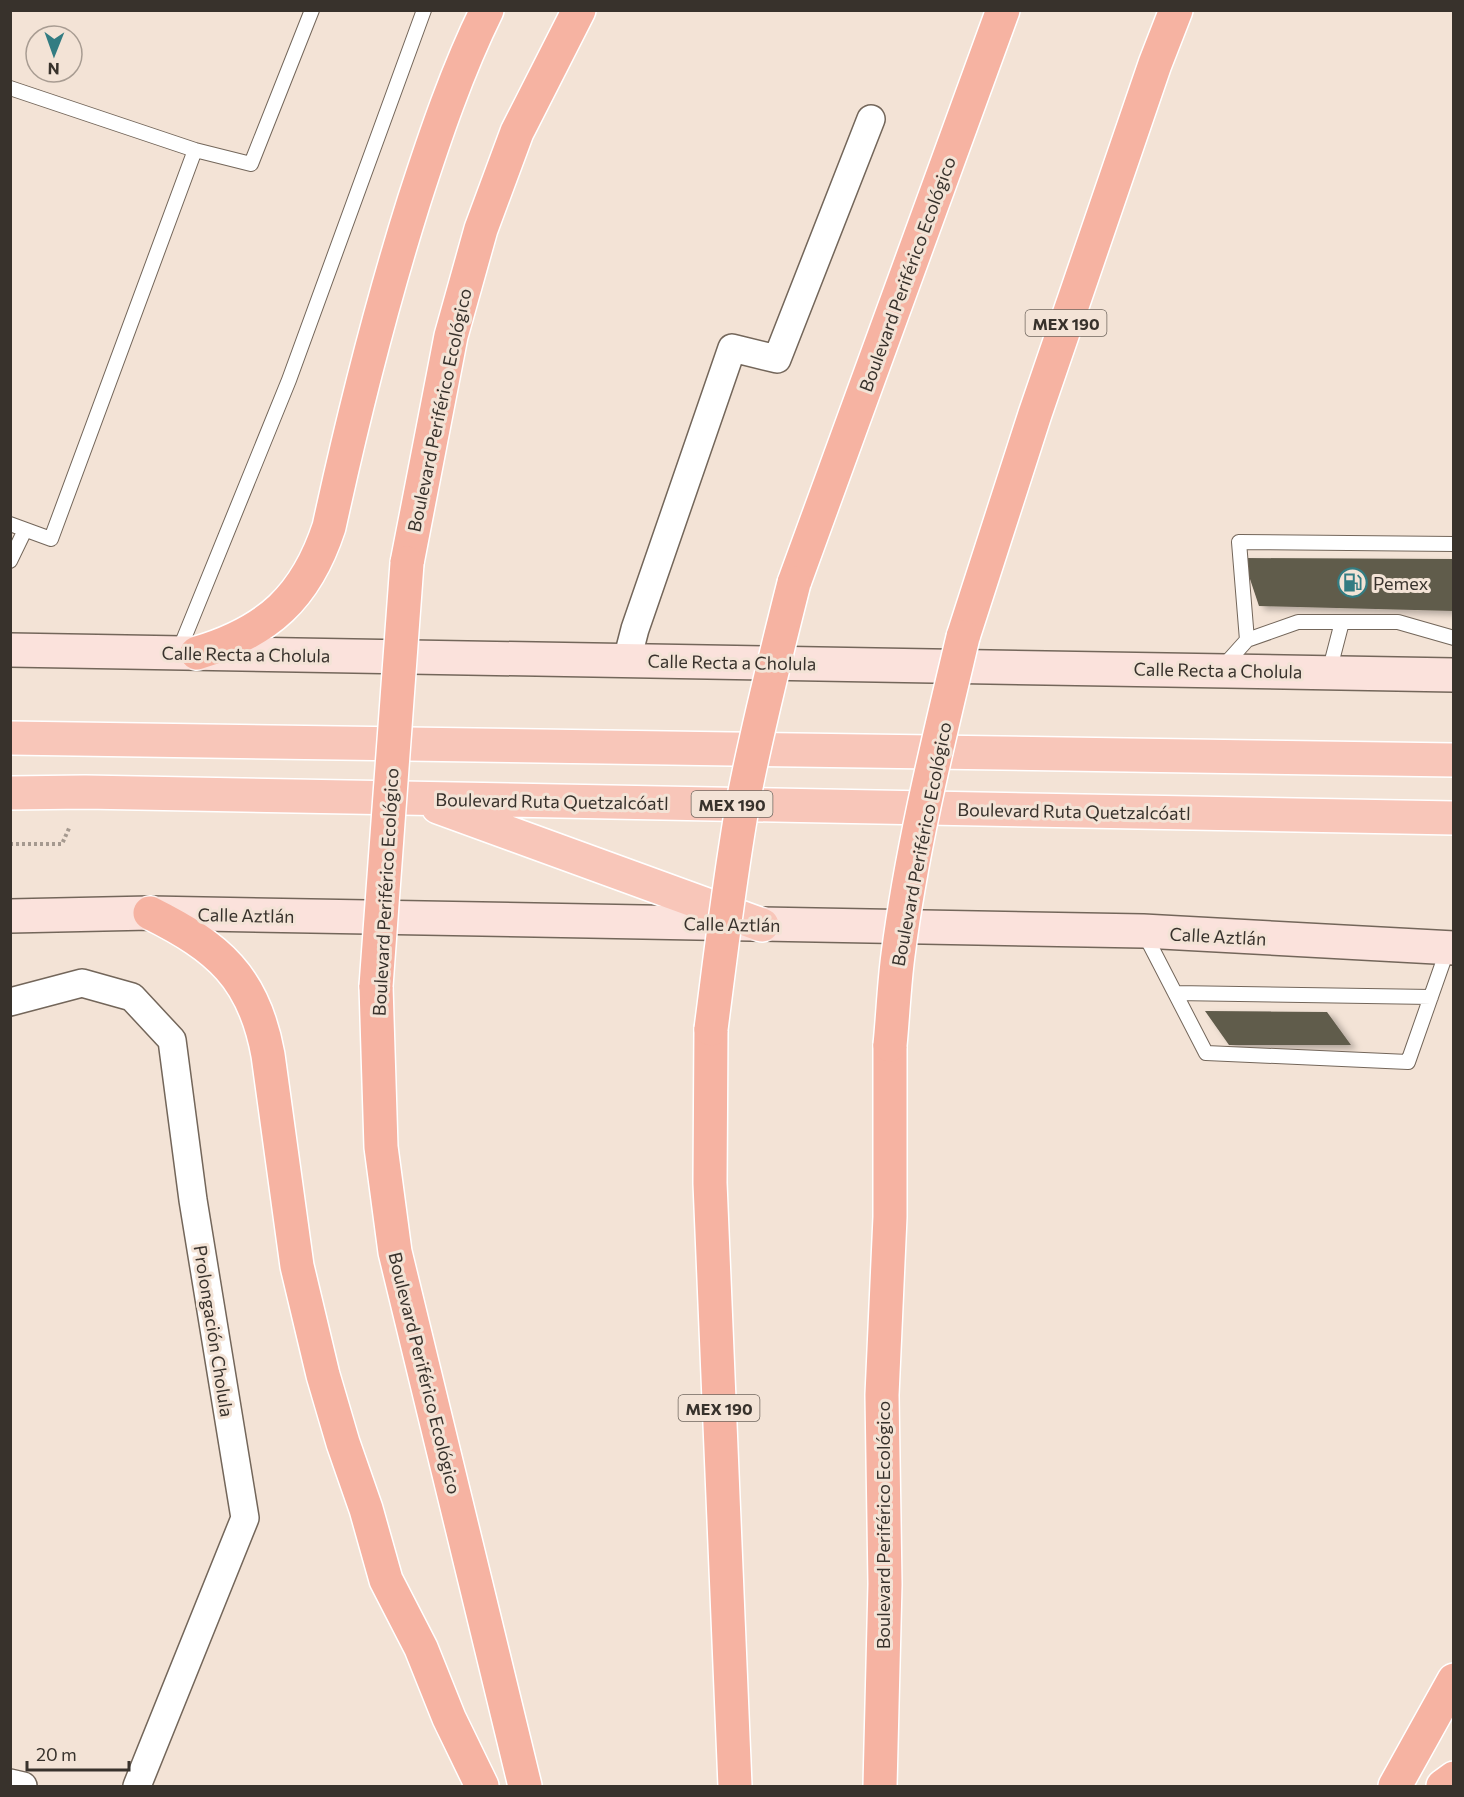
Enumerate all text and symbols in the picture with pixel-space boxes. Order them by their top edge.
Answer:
north arrow [24,24,84,84]
text: N [48,60,60,79]
street label: Boulevard Periférico Ecológico [854,153,960,395]
street label: Boulevard Periférico Ecológico [402,286,476,534]
road number: MEX 190 [1026,310,1106,336]
fuel station icon: Pemex [1336,567,1368,599]
place label: Pemex [1373,572,1429,594]
street label: Calle Recta a Cholula [161,642,331,666]
street label: Calle Recta a Cholula [647,650,817,674]
street label: Calle Recta a Cholula [1133,658,1303,682]
street label: Boulevard Periférico Ecológico [886,720,956,968]
street label: Boulevard Periférico Ecológico [368,767,402,1017]
street label: Boulevard Ruta Quetzalcóatl [435,788,669,814]
road number: MEX 190 [692,791,772,817]
street label: Boulevard Ruta Quetzalcóatl [957,798,1191,824]
street label: Calle Aztlán [197,903,295,927]
street label: Calle Aztlán [683,912,781,936]
street label: Calle Aztlán [1169,922,1267,950]
street label: Prolongación Cholula [190,1244,238,1418]
street label: Boulevard Periférico Ecológico [384,1250,466,1496]
road number: MEX 190 [678,1395,760,1421]
street label: Boulevard Periférico Ecológico [872,1401,894,1649]
scale bar [27,1734,129,1772]
text: 20 m [36,1743,77,1765]

